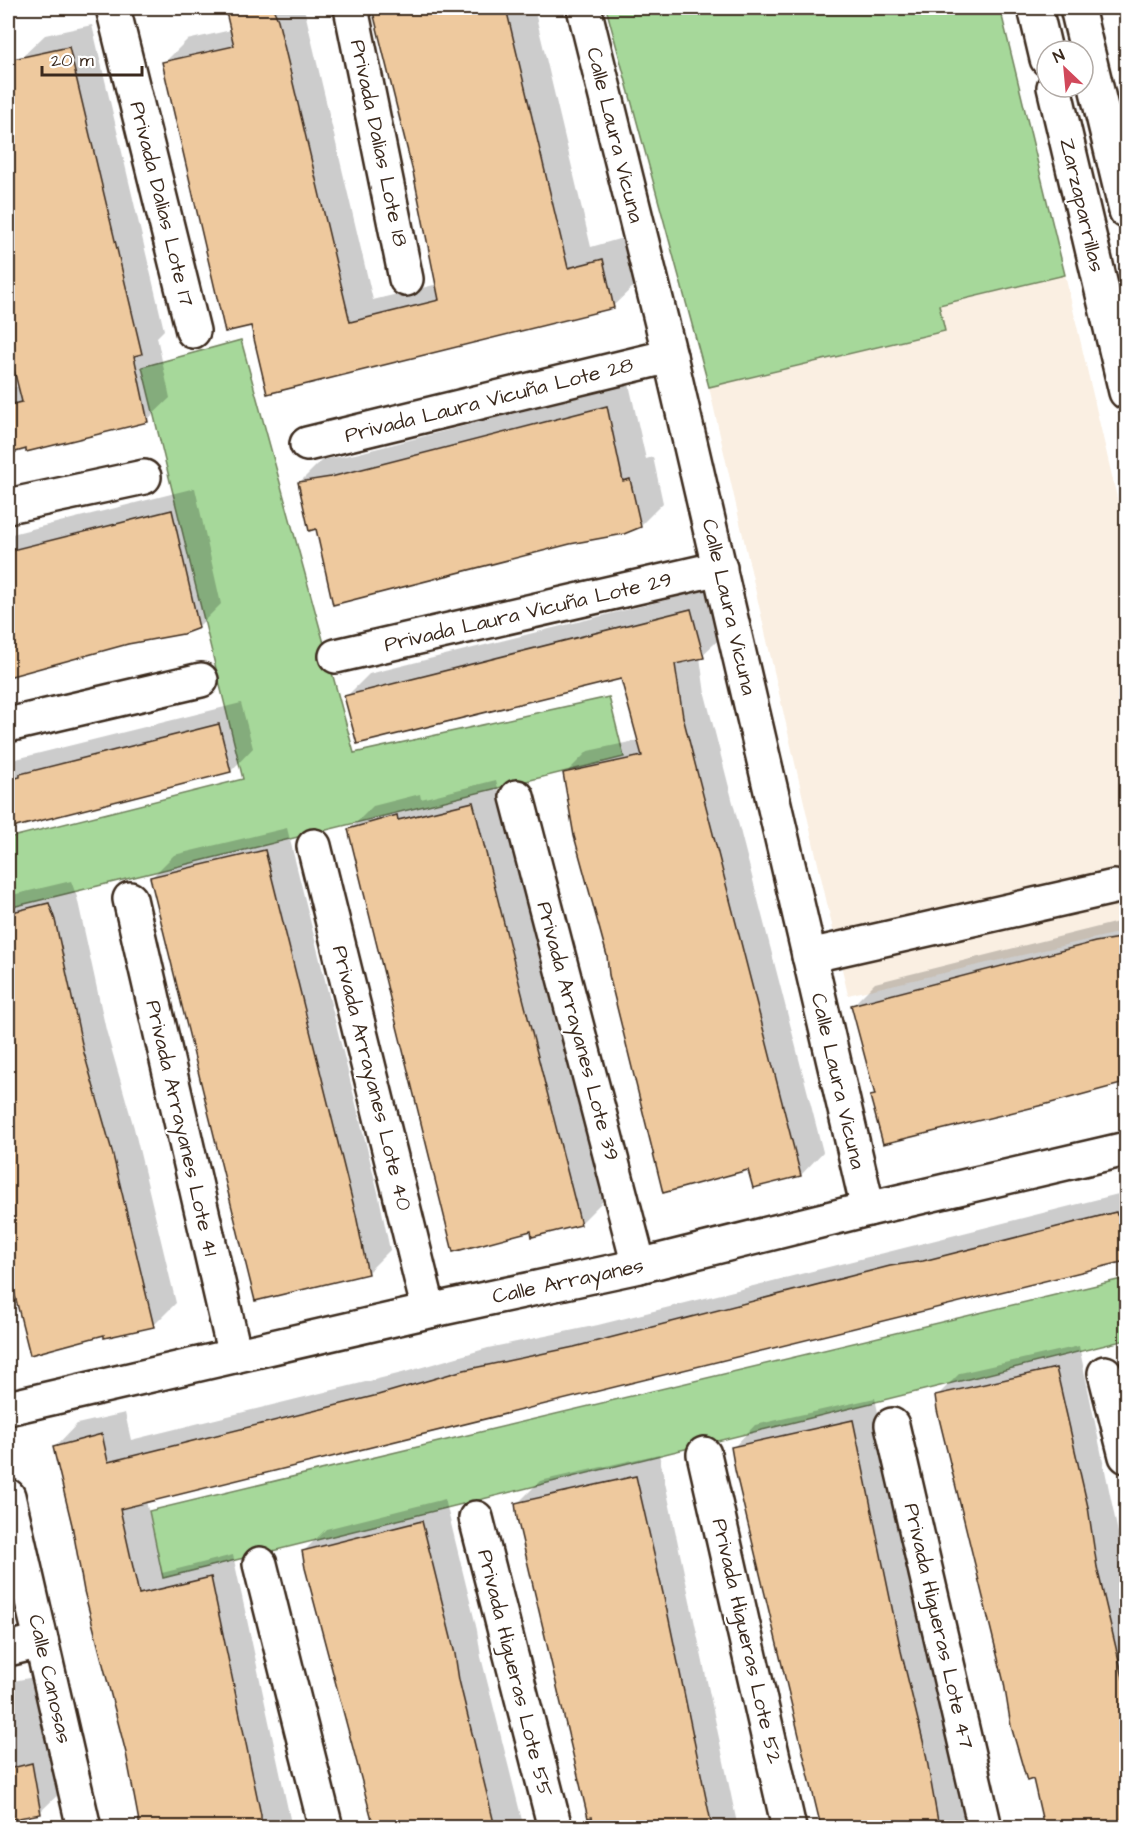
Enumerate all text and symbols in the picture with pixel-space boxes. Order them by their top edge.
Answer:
street label: Privada Dalias Lote 18 [343,37,415,250]
scale bar [42,39,142,77]
north arrow [1035,39,1095,99]
street label: Calle Laura Vicuna [579,44,651,226]
text: N [1050,44,1068,69]
text: 20 m [51,48,94,73]
street label: Privada Dalias Lote 17 [123,98,202,310]
street label: Zarzaparrillas [1052,135,1111,275]
street label: Privada Laura Vicuña Lote 28 [342,350,637,450]
street label: Calle Laura Vicuna [695,516,763,698]
street label: Privada Laura Vicuña Lote 29 [381,565,675,659]
street label: Privada Arrayanes Lote 39 [527,898,627,1164]
street label: Privada Arrayanes Lote 40 [323,942,419,1214]
street label: Calle Laura Vicuna [804,990,872,1172]
street label: Privada Arrayanes Lote 41 [137,997,226,1259]
street label: Calle Arrayanes [490,1251,647,1313]
street label: Privada Higueras Lote 47 [895,1500,981,1752]
street label: Privada Higueras Lote 52 [703,1515,789,1767]
street label: Privada Higueras Lote 55 [468,1546,560,1800]
street label: Calle Canosas [21,1612,79,1746]

